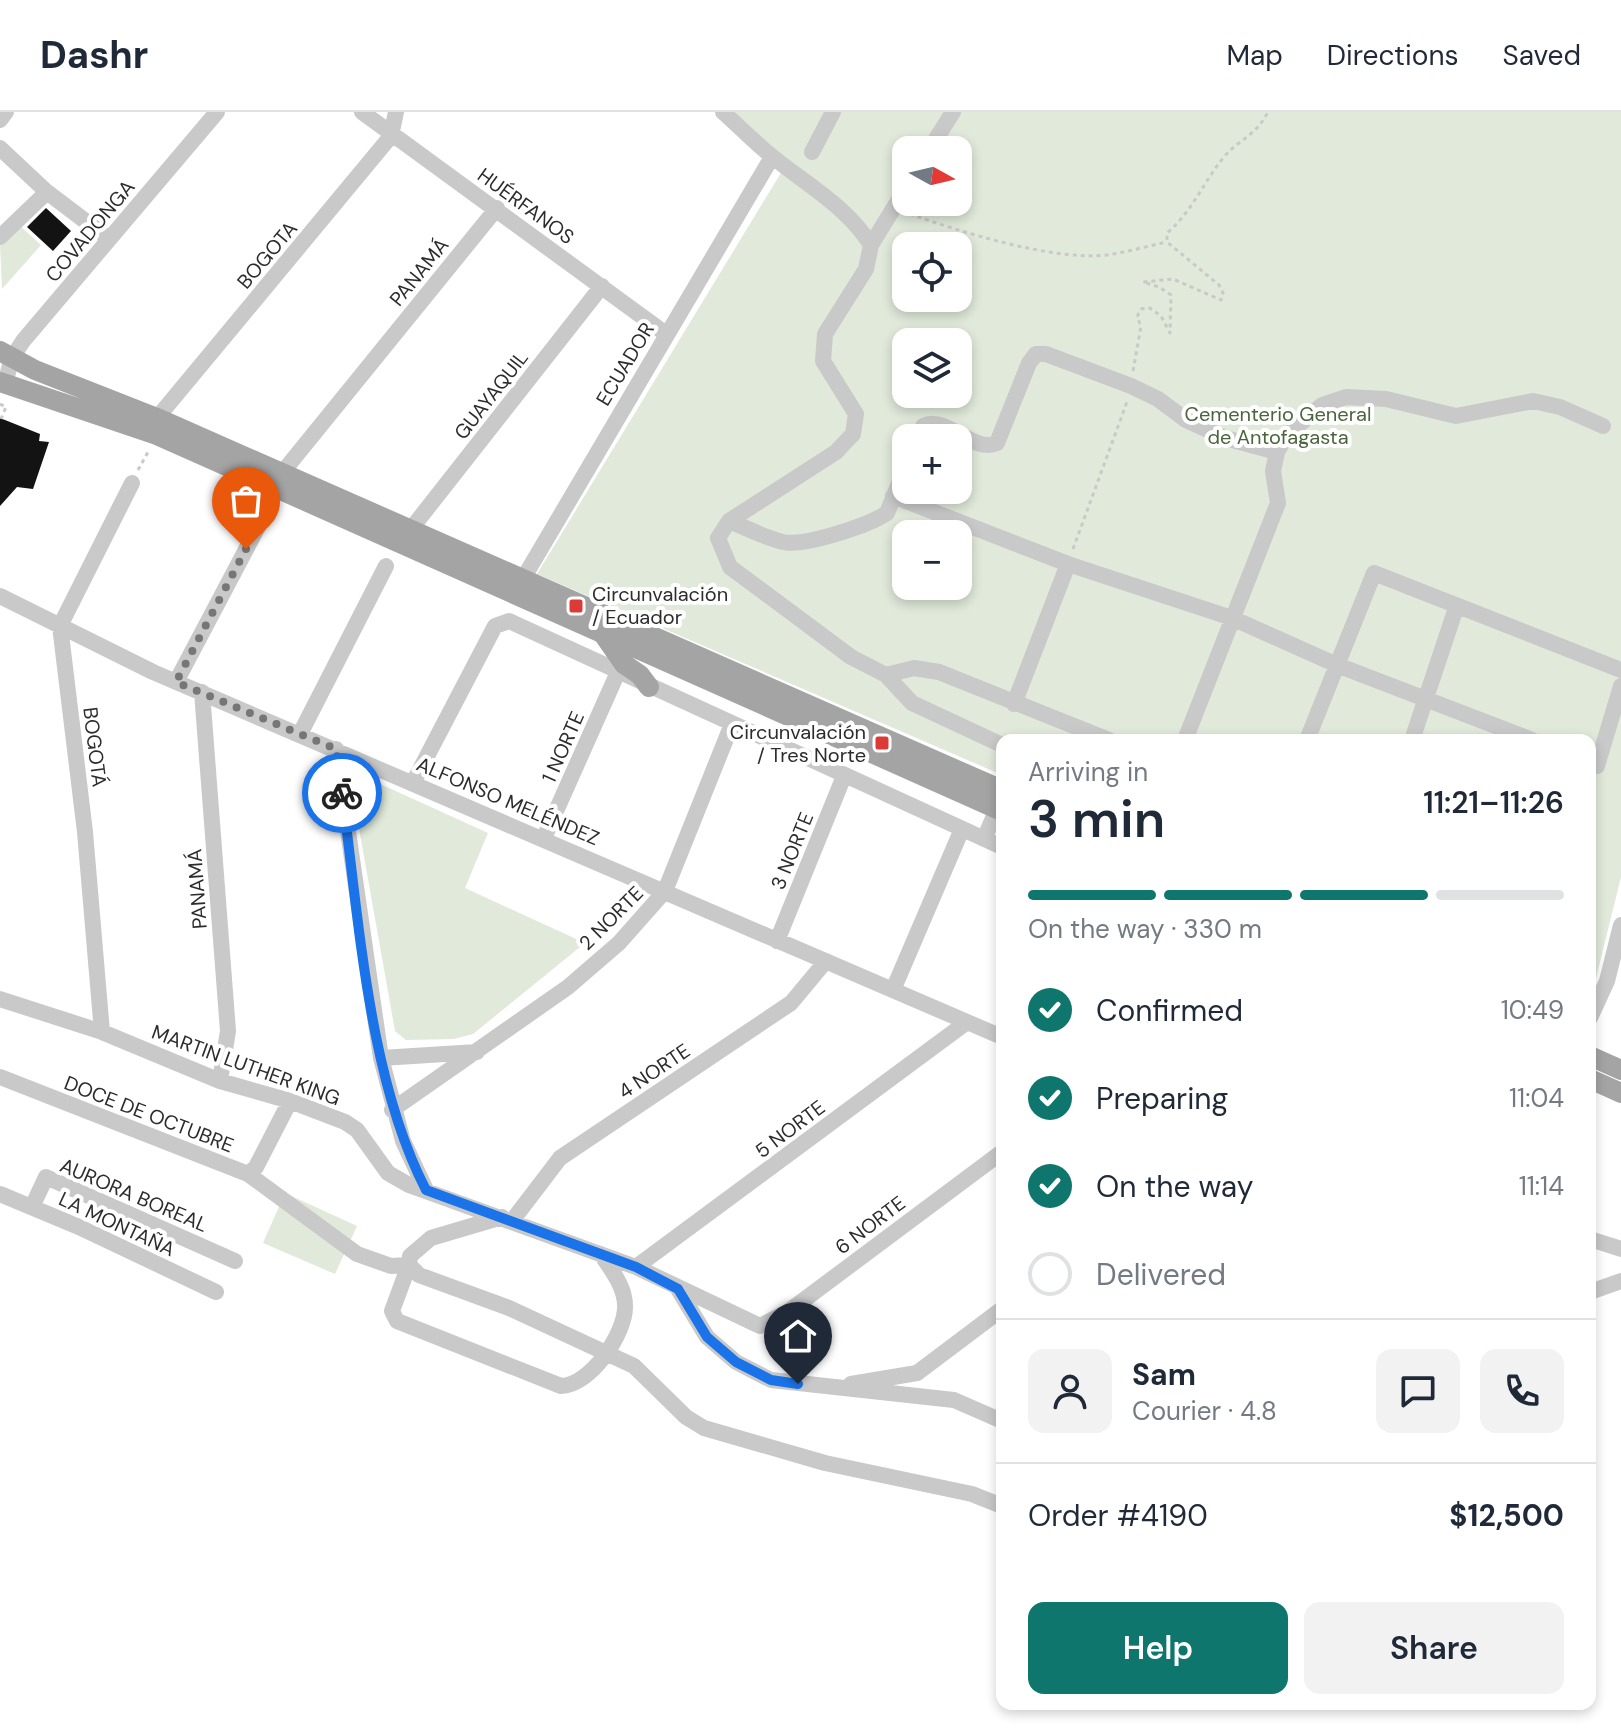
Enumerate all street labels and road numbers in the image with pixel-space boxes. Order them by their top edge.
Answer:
street label: HUÉRFANOS [472,162,580,250]
street label: COVADONGA [40,175,140,287]
street label: BOGOTA [231,216,303,294]
street label: PANAMÁ [384,233,454,311]
street label: ECUADOR [590,318,660,410]
street label: GUAYAQUIL [448,345,534,445]
street label: BOGOTÁ [77,706,113,788]
street label: 1 NORTE [536,707,590,787]
street label: ALFONSO MELÉNDEZ [413,751,603,851]
street label: 3 NORTE [765,809,819,893]
street label: PANAMÁ [181,848,213,930]
street label: 2 NORTE [573,880,649,956]
street label: MARTIN LUTHER KING [148,1019,344,1111]
street label: 4 NORTE [613,1038,695,1104]
street label: DOCE DE OCTUBRE [60,1070,238,1158]
street label: 5 NORTE [750,1094,830,1164]
street label: AURORA BOREAL [56,1152,212,1238]
street label: LA MONTAÑA [55,1186,179,1262]
street label: 6 NORTE [830,1190,910,1260]

